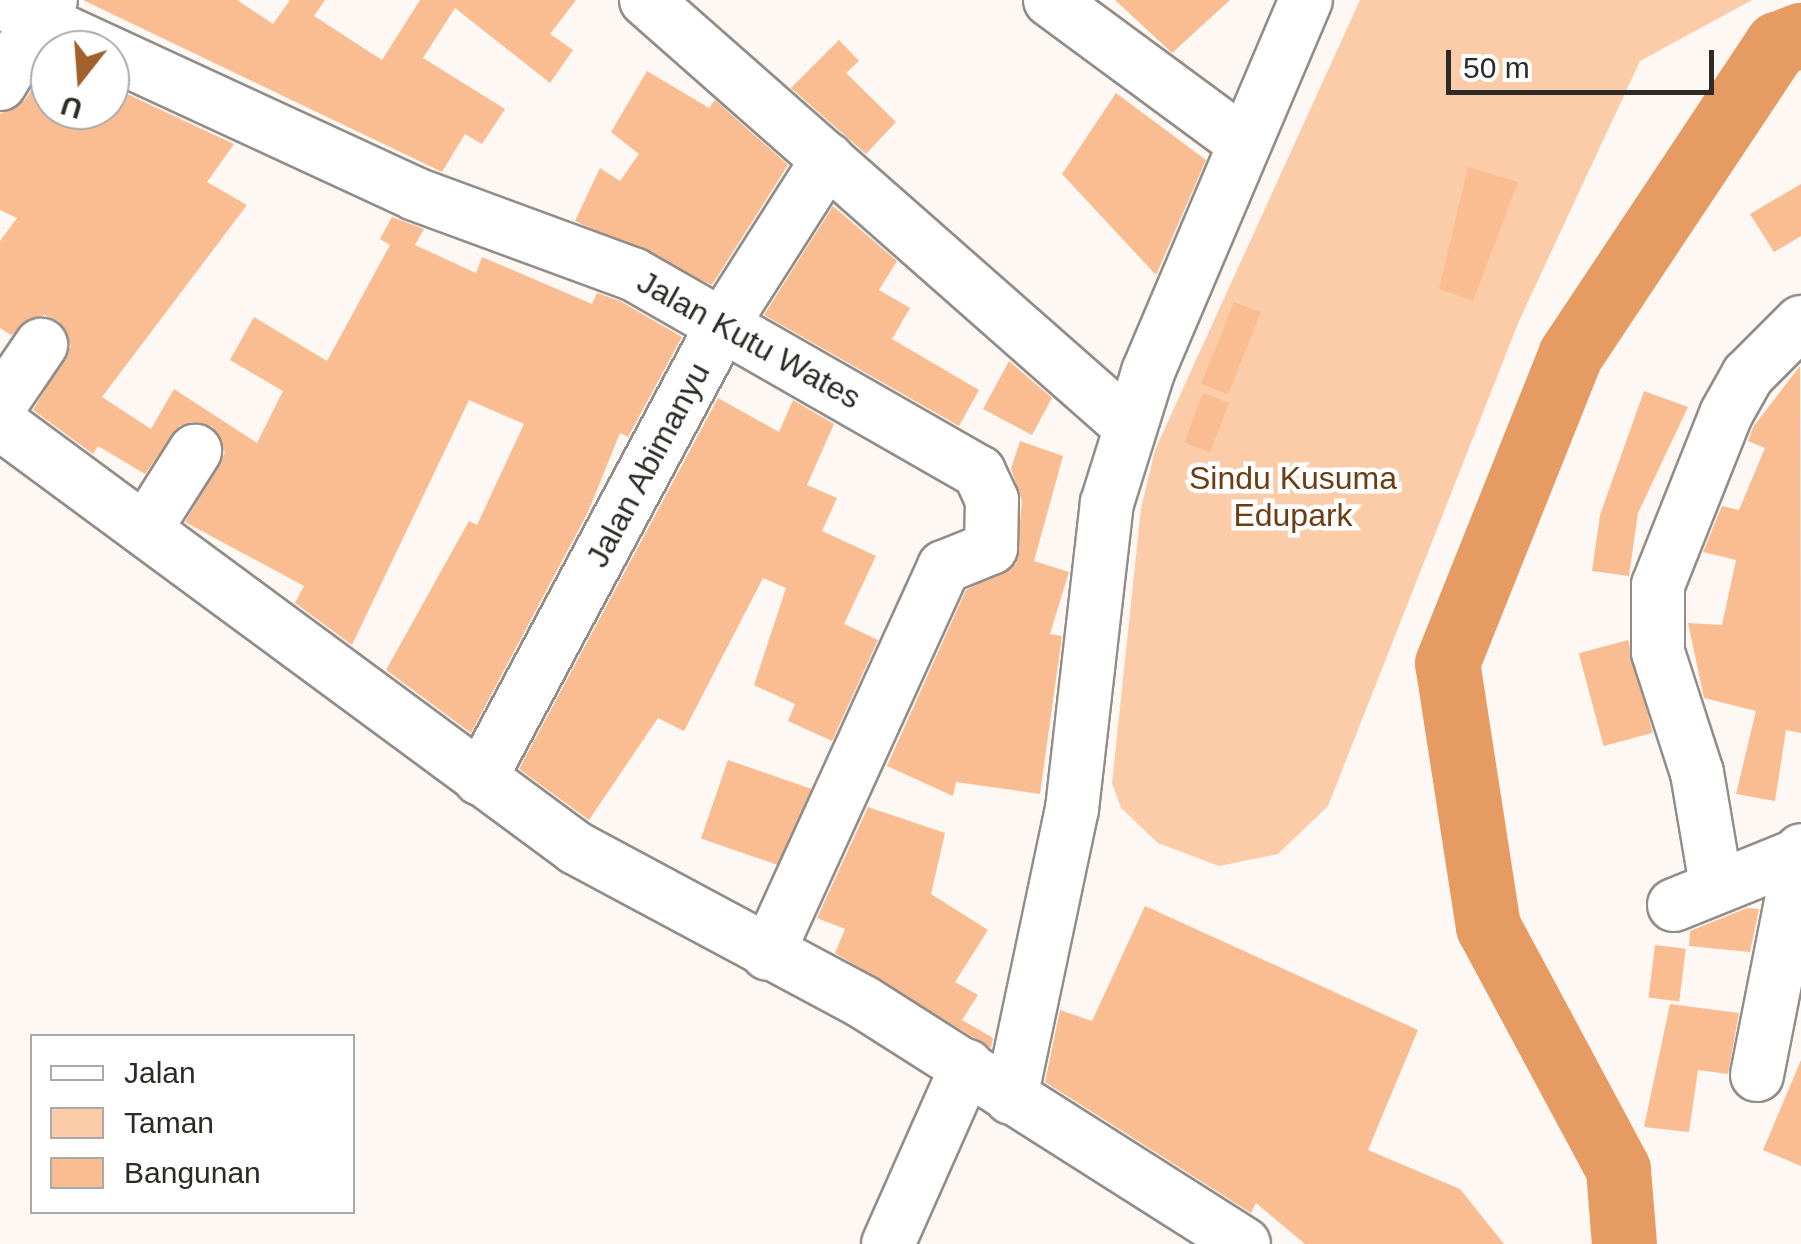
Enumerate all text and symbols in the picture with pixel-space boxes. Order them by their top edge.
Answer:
north arrow [30,30,130,130]
scale bar [1451,30,1718,92]
text: 50 m [1463,51,1530,84]
text: U [57,89,86,125]
street label: Jalan Kutu Wates [631,263,867,417]
street label: Jalan Abimanyu [578,355,718,575]
park label: Sindu Kusuma Edupark [1189,460,1397,535]
legend [30,1034,355,1214]
text: Jalan [124,1056,196,1089]
text: Taman [124,1106,214,1139]
text: Bangunan [124,1156,261,1189]

